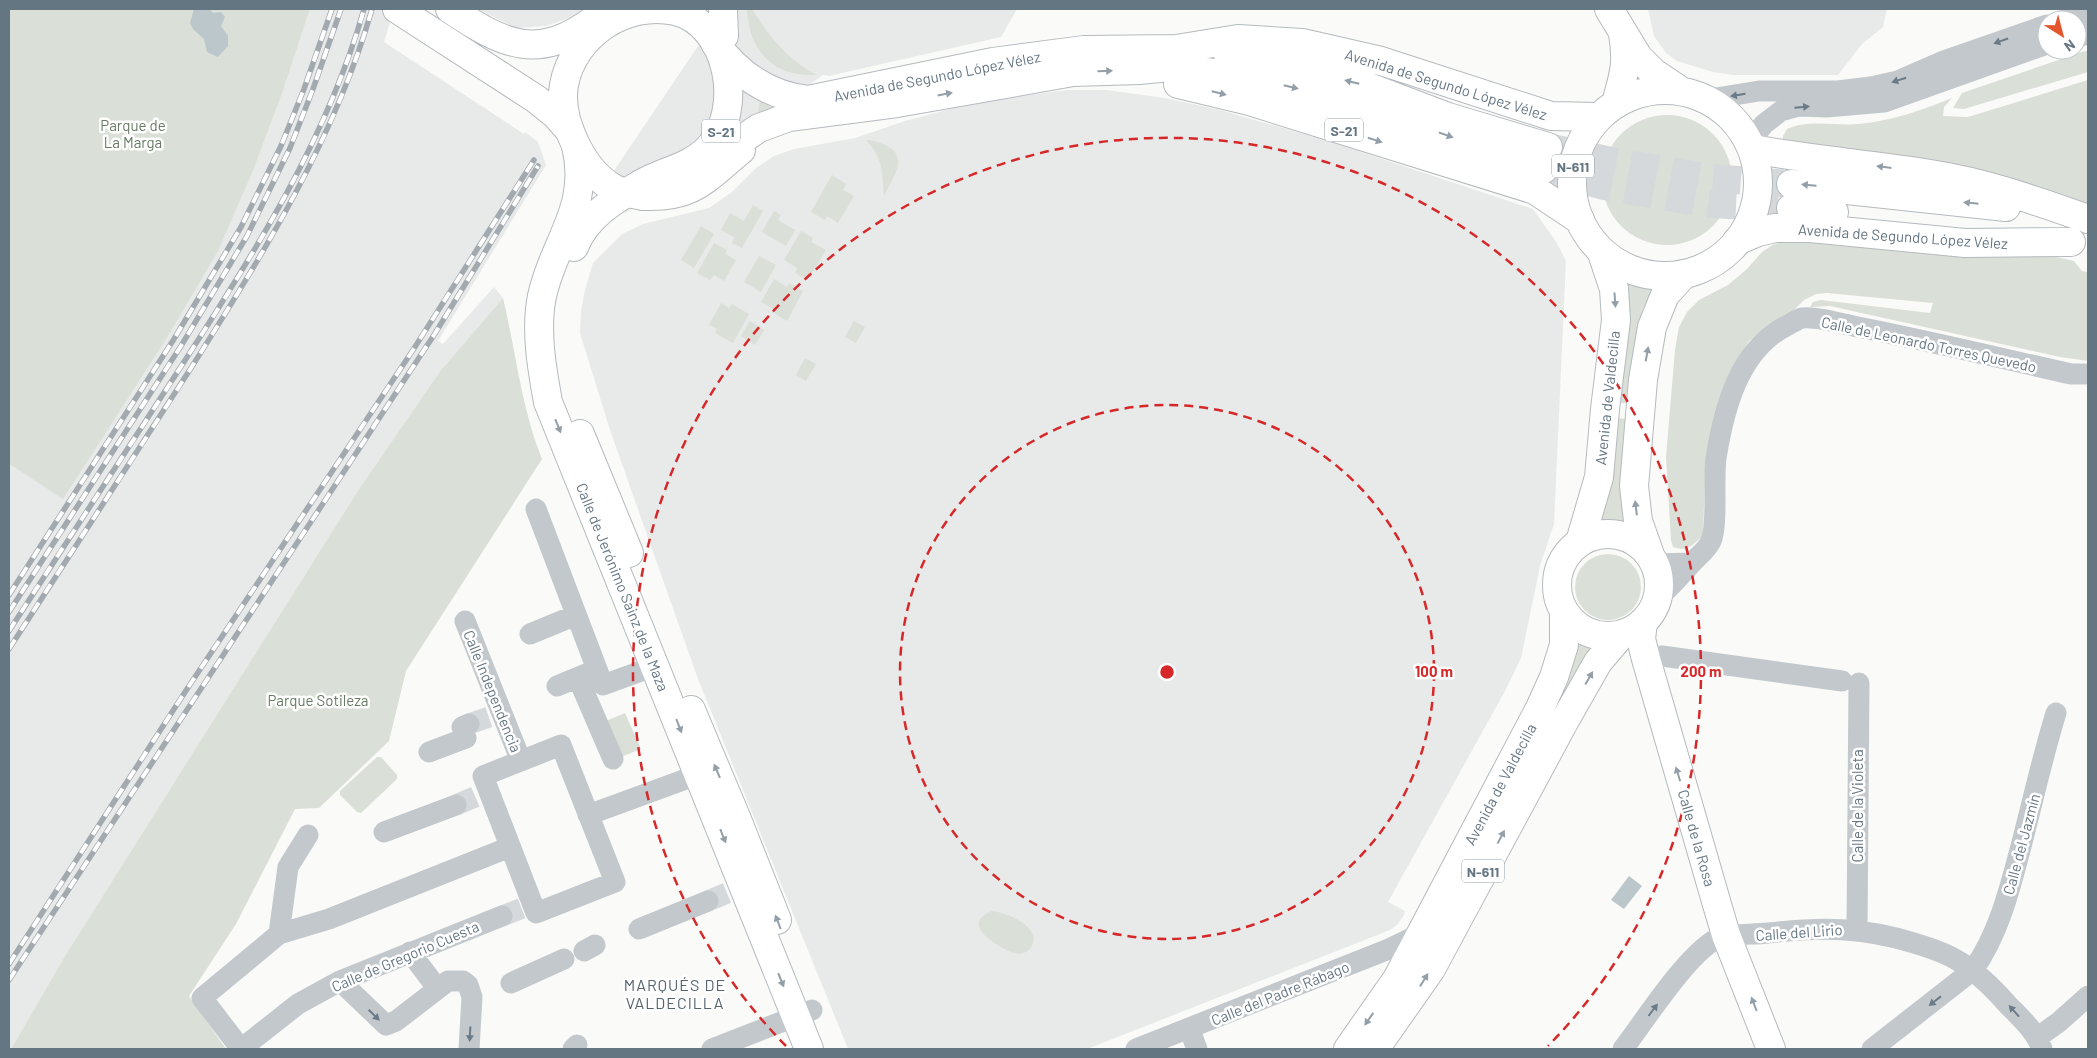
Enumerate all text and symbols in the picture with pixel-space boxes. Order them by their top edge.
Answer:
north arrow [2037,10,2087,60]
text: N [2061,36,2079,56]
one-way arrow [1993,37,2008,45]
street label: Avenida de Segundo López Vélez [1343,45,1549,123]
street label: Avenida de Segundo López Vélez [832,47,1042,105]
one-way arrow [1097,67,1113,75]
one-way arrow [1891,77,1906,84]
one-way arrow [1344,78,1360,86]
one-way arrow [1283,83,1298,91]
one-way arrow [937,89,953,97]
one-way arrow [1212,90,1227,98]
one-way arrow [1729,91,1745,99]
one-way arrow [1794,103,1810,111]
park label: Parque de La Marga [100,116,166,151]
road number: S-21 [1325,118,1363,142]
road number: S-21 [702,120,740,142]
one-way arrow [1439,131,1454,139]
one-way arrow [1367,137,1382,144]
road number: N-611 [1552,154,1594,178]
one-way arrow [1876,163,1892,171]
one-way arrow [1801,181,1817,189]
one-way arrow [1963,199,1979,207]
street label: Avenida de Segundo López Vélez [1797,220,2009,252]
one-way arrow [1611,292,1619,308]
street label: Calle de Leonardo Torres Quevedo [1820,312,2038,376]
street label: Avenida de Valdecilla [1591,330,1623,466]
one-way arrow [1643,346,1651,362]
one-way arrow [554,419,562,434]
street label: Calle de Jerónimo Sainz de la Maza [573,480,673,694]
one-way arrow [1632,500,1640,516]
street label: Calle Independencia [460,627,526,755]
text: 100 m [1415,662,1453,680]
text: 200 m [1680,662,1722,680]
centre of rings [1158,663,1176,681]
one-way arrow [1585,671,1594,685]
park label: Parque Sotileza [267,691,369,709]
one-way arrow [675,719,683,734]
street label: Avenida de Valdecilla [1460,720,1540,848]
street label: Calle de la Violeta [1848,749,1866,863]
one-way arrow [713,764,721,779]
one-way arrow [1674,766,1682,781]
street label: Calle de la Rosa [1675,787,1719,889]
street label: Calle del Jazmín [1999,792,2043,896]
one-way arrow [719,829,727,843]
one-way arrow [1497,829,1505,844]
road number: N-611 [1462,859,1504,882]
one-way arrow [774,914,782,929]
street label: Calle de Gregorio Cuesta [329,917,481,995]
street label: Calle del Lirio [1755,920,1843,944]
street label: Calle del Padre Rábago [1208,957,1352,1029]
one-way arrow [777,973,785,988]
one-way arrow [1419,973,1429,986]
district label: MARQUÉS DE VALDECILLA [624,975,726,1012]
one-way arrow [1929,995,1942,1006]
one-way arrow [1749,997,1757,1011]
one-way arrow [1647,1004,1658,1017]
one-way arrow [2008,1005,2020,1017]
one-way arrow [368,1009,380,1021]
one-way arrow [1364,1012,1374,1026]
one-way arrow [465,1026,473,1042]

